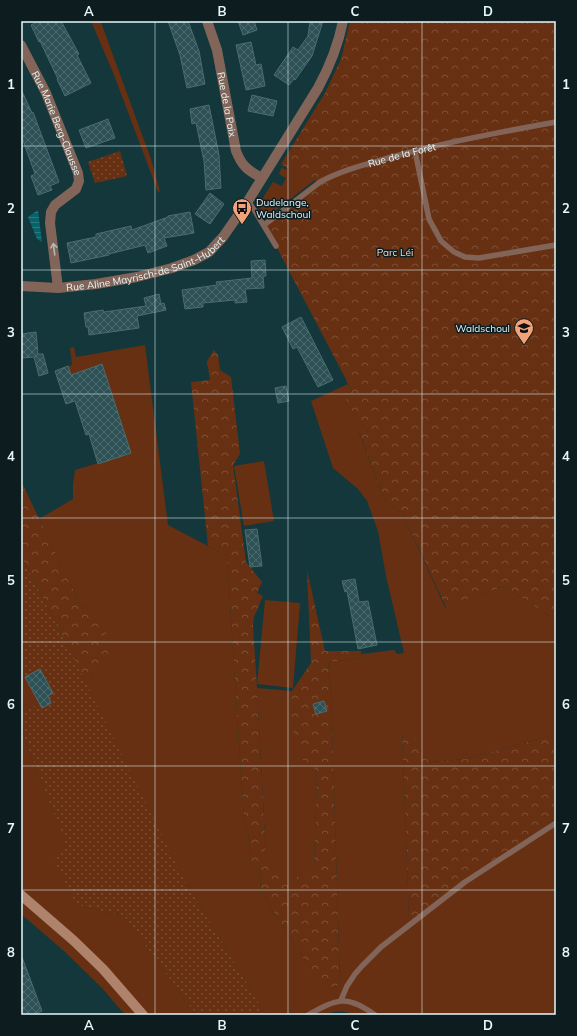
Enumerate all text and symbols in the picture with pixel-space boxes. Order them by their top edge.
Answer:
text: A [84,3,94,19]
text: B [218,3,227,19]
text: C [351,3,360,19]
text: D [483,3,493,19]
street label: Rue Marie Berg-Clausse [29,69,85,177]
street label: Rue de la Paix [215,71,240,139]
text: 1 [7,76,15,92]
text: 1 [562,76,570,92]
street label: Rue de la Forêt [366,140,437,170]
place label: Dudelange, Waldschoul [256,196,311,221]
bus stop icon: Dudelange, Waldschoul [231,197,253,225]
text: 2 [7,200,15,216]
text: 2 [562,200,570,216]
street label: Rue Aline Mayrisch-de Saint-Hubert [65,233,227,294]
one-way arrow [50,243,58,256]
park label: Parc Léi [377,246,413,259]
school or university icon: Waldschoul [513,317,535,345]
place label: Waldschoul [455,322,510,335]
text: 3 [7,324,15,340]
text: 3 [562,324,570,340]
text: 4 [7,448,15,464]
text: 4 [562,448,570,464]
text: 5 [7,572,15,588]
text: 5 [562,572,570,588]
text: 6 [7,696,15,712]
text: 6 [562,696,570,712]
text: 7 [7,820,15,836]
text: 7 [562,820,570,836]
text: 8 [7,944,15,960]
text: 8 [562,944,570,960]
text: A [84,1017,94,1033]
text: B [218,1017,227,1033]
text: C [351,1017,360,1033]
text: D [483,1017,493,1033]

